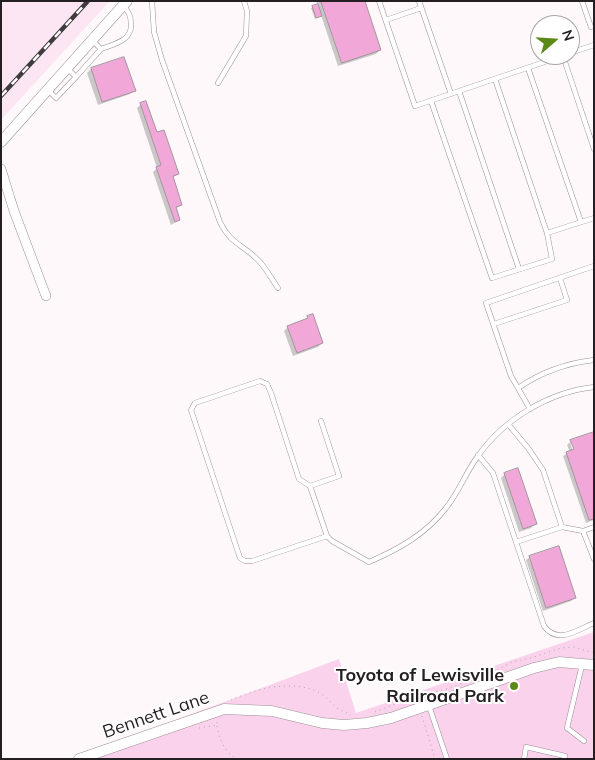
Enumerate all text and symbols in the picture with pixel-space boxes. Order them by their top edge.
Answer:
north arrow [530,15,580,65]
text: N [558,28,578,43]
place label: Toyota of Lewisville Railroad Park [336,665,504,708]
marker: Toyota of Lewisville Railroad Park [508,680,520,692]
street label: Bennett Lane [100,687,212,743]

